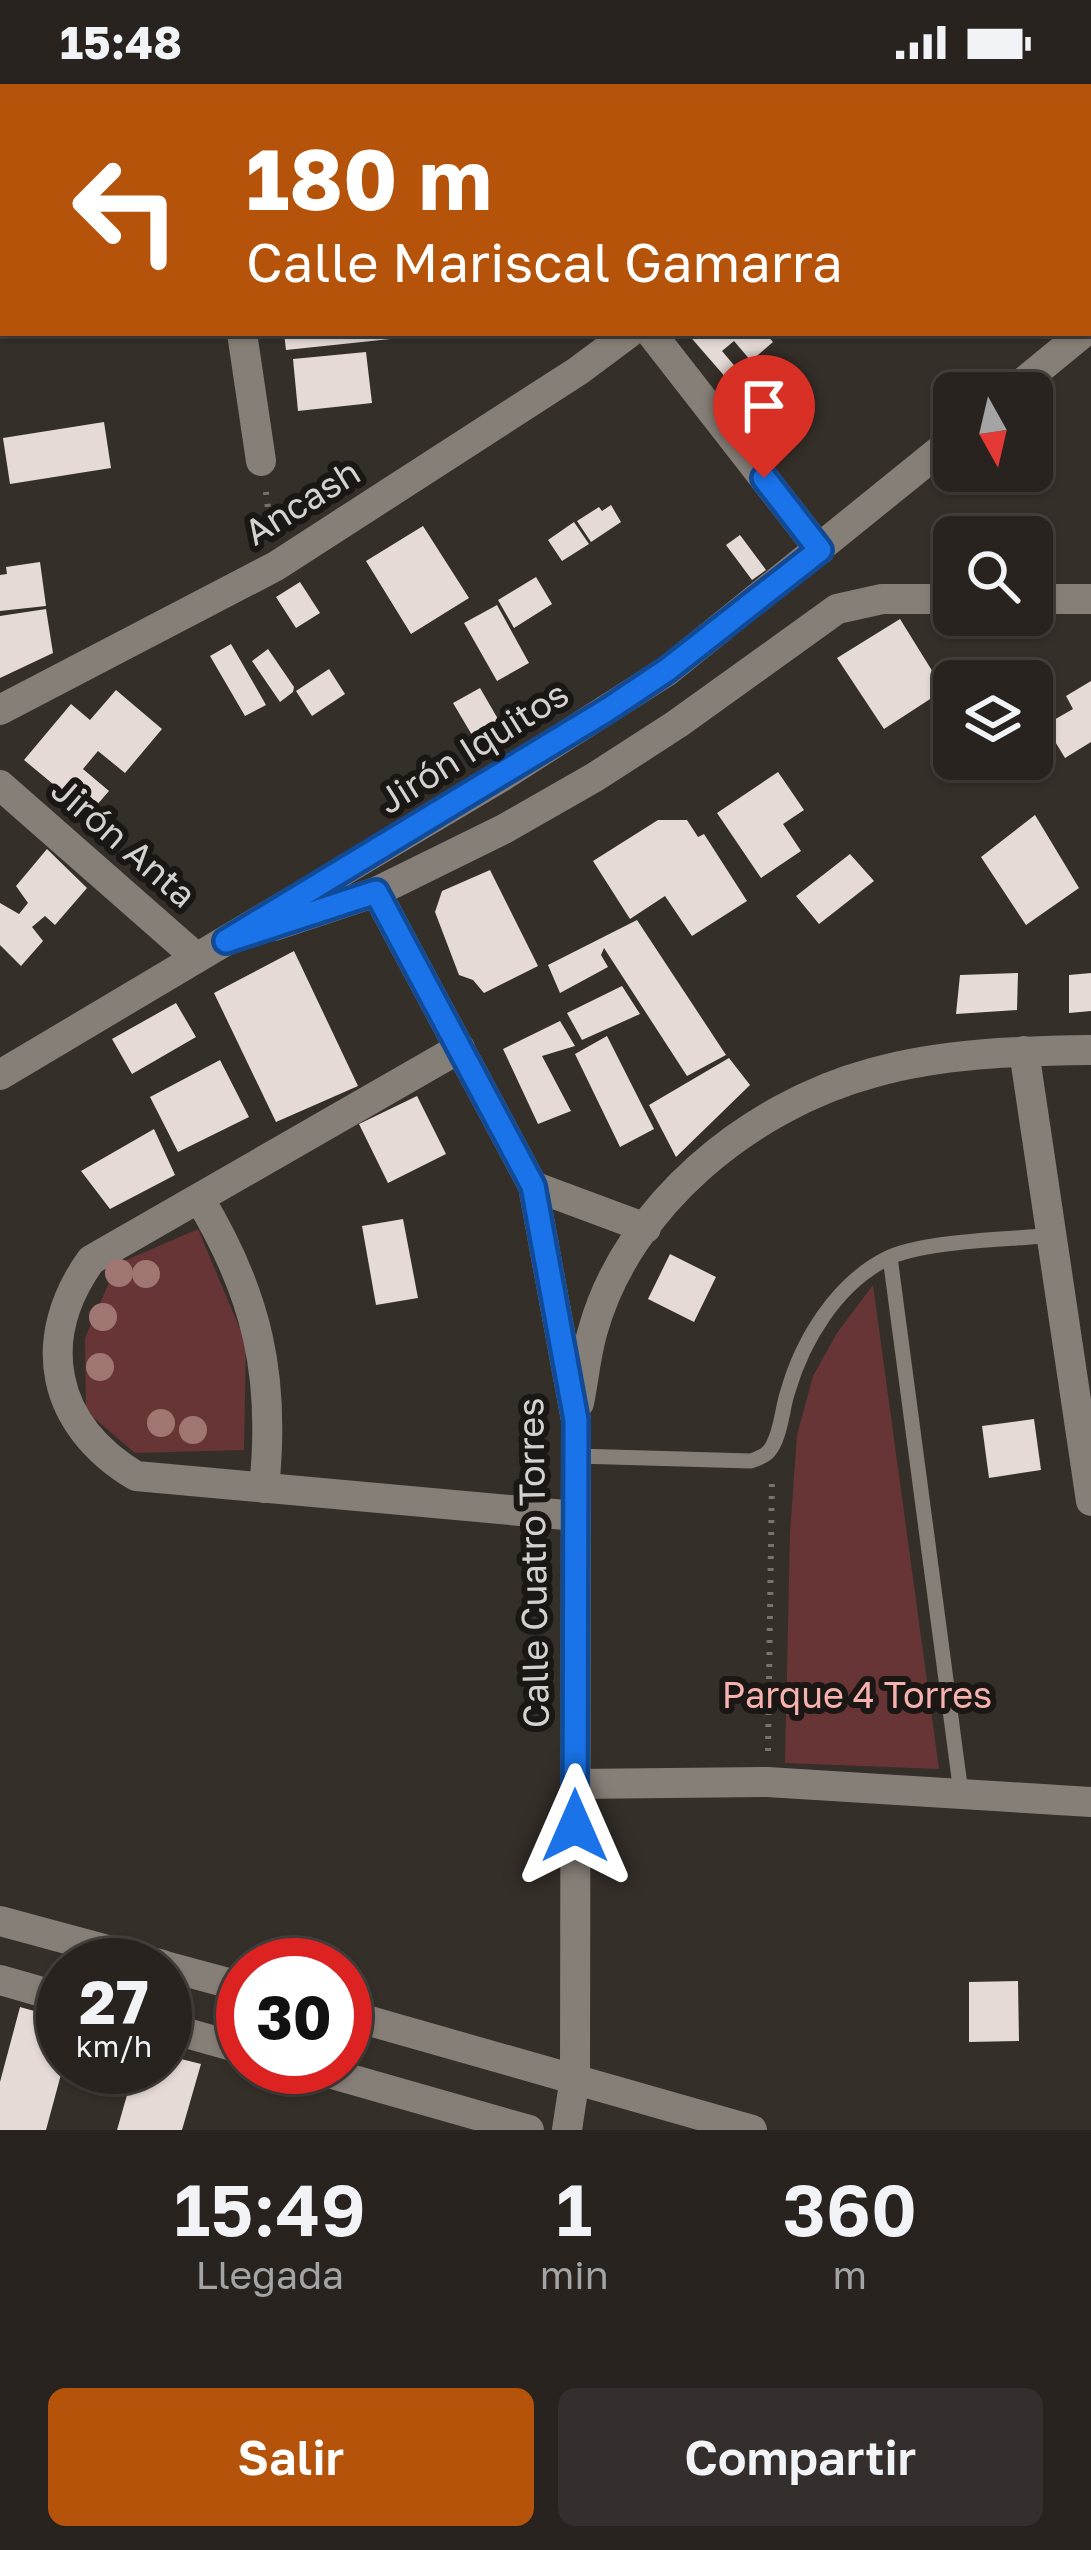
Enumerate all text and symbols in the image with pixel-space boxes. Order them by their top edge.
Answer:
text: 15:48 [60,15,182,69]
text: 180 m [246,128,492,228]
icon: left [48,132,204,288]
text: Calle Mariscal Gamarra [246,229,843,294]
pin [713,355,815,478]
north arrow [933,372,1053,492]
map controls [933,372,1053,780]
icon: arrive [731,373,797,439]
street label: Ancash [236,450,367,554]
button: search [933,516,1053,636]
button: layers [933,660,1053,780]
street label: Jirón Iquitos [370,671,576,822]
street label: Jirón Anta [44,767,205,916]
street label: Calle Cuatro Torres [508,1397,557,1729]
park label: Parque 4 Torres [722,1673,992,1716]
position arrow [512,1763,638,1889]
speed limit sign: 30 [216,1938,372,2094]
text: 27 [79,1965,149,2037]
text: km/h [76,2028,152,2064]
text: 15:49 [174,2165,366,2252]
text: 1 [556,2165,592,2252]
text: 360 [783,2165,917,2252]
text: Llegada [196,2251,344,2298]
text: min [540,2251,609,2298]
text: m [833,2251,867,2298]
button: Salir [48,2388,534,2526]
button: Compartir [558,2388,1043,2526]

